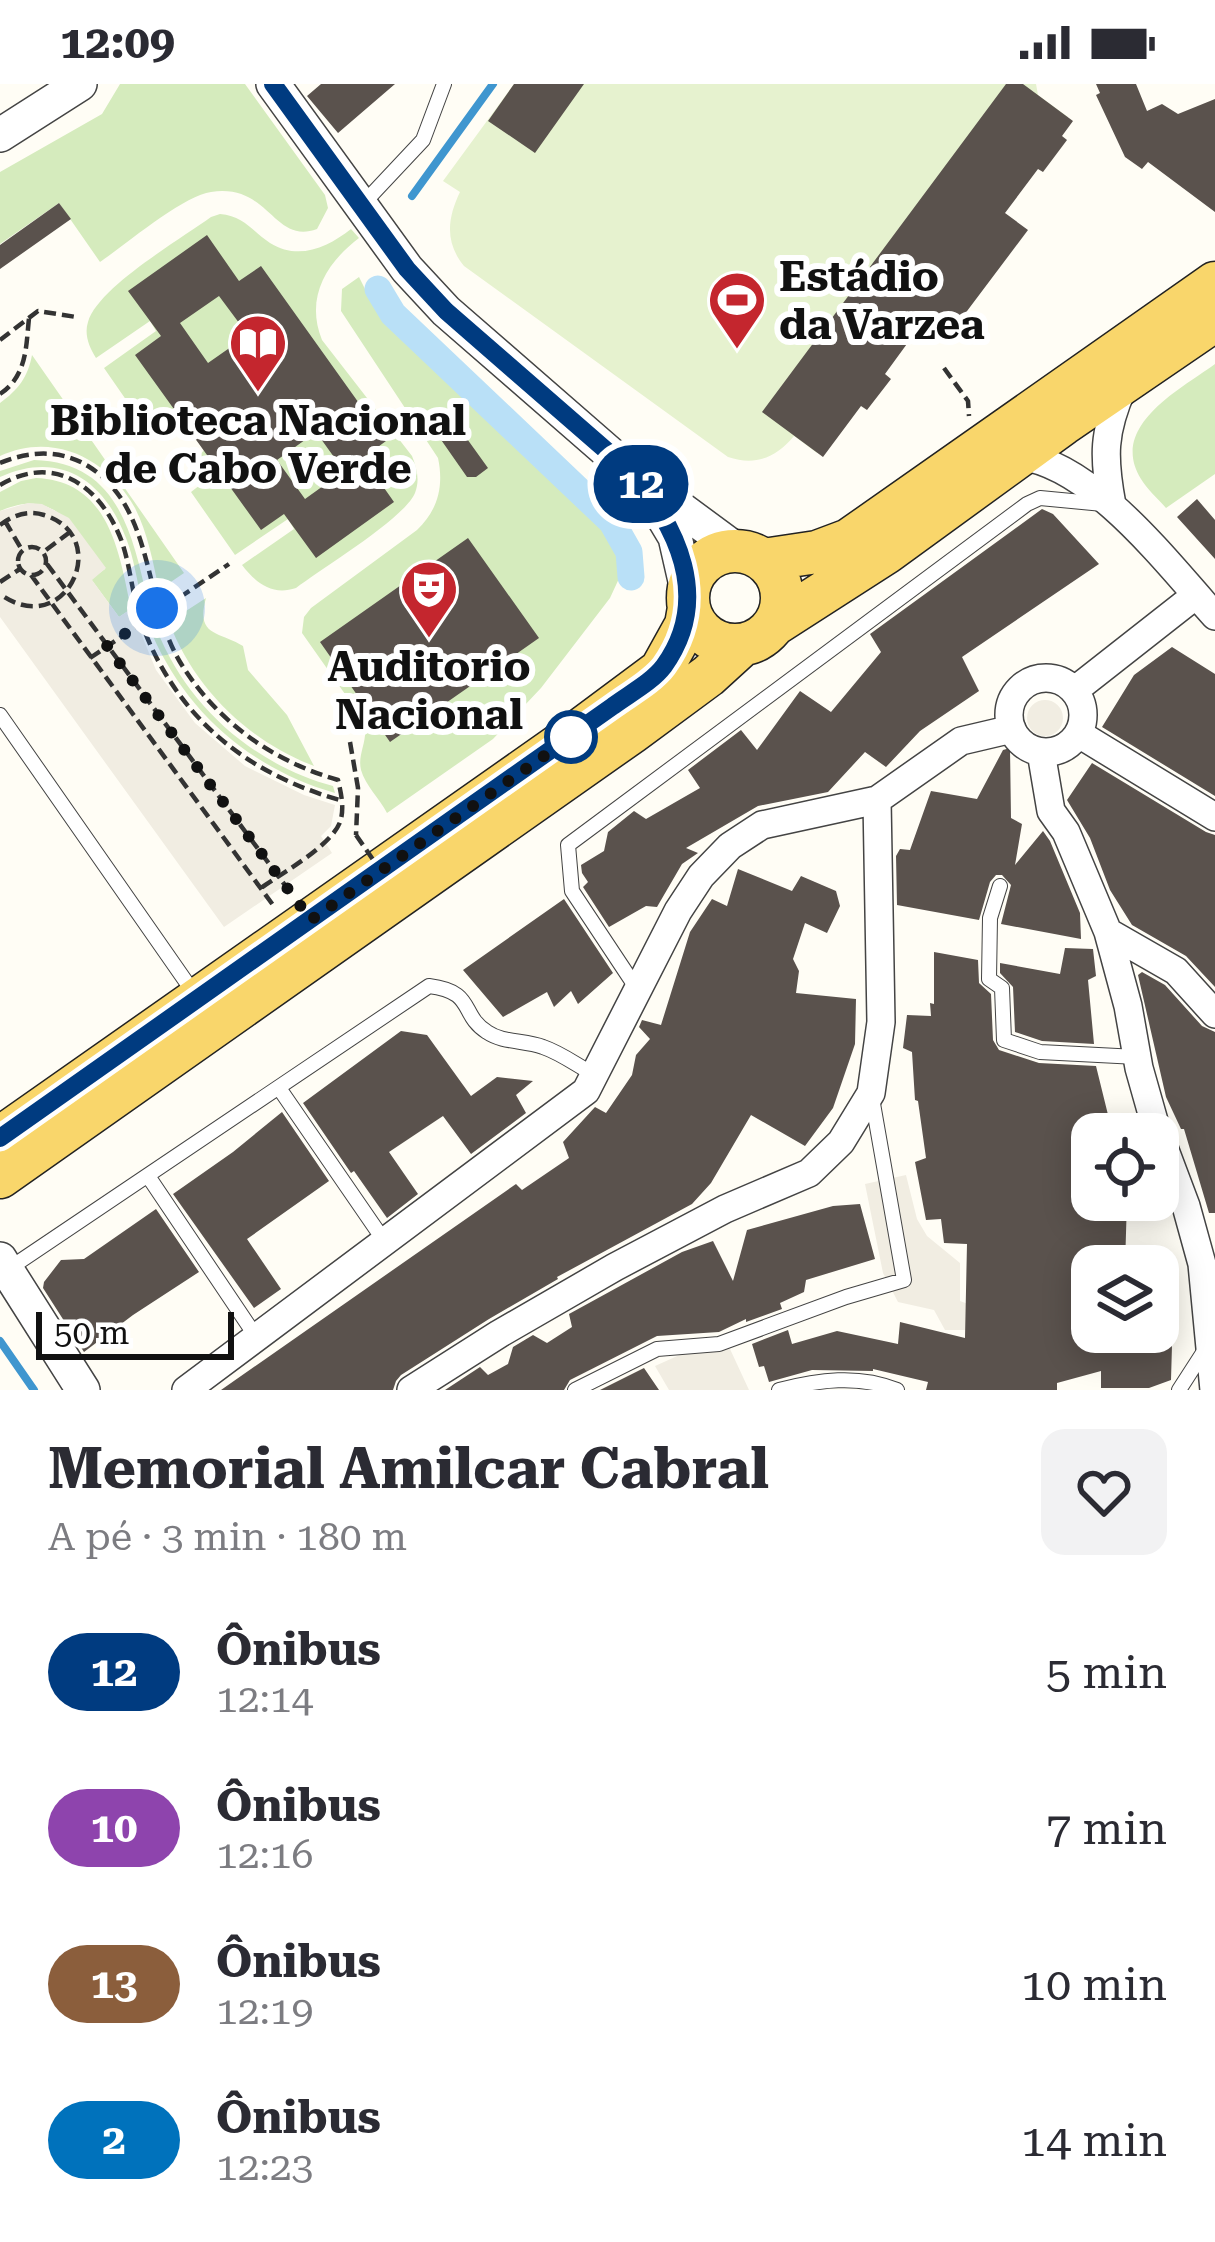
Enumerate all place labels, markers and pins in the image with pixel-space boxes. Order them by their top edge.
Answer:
place label: Estádio da Varzea [779,252,985,349]
sports icon: Estádio da Varzea [706,269,768,351]
library icon: Biblioteca Nacional de Cabo Verde [227,312,289,394]
place label: Biblioteca Nacional de Cabo Verde [50,396,466,493]
theatre icon: Auditorio Nacional [398,558,460,640]
place label: Auditorio Nacional [327,642,531,739]
unlabelled marker [546,712,596,762]

